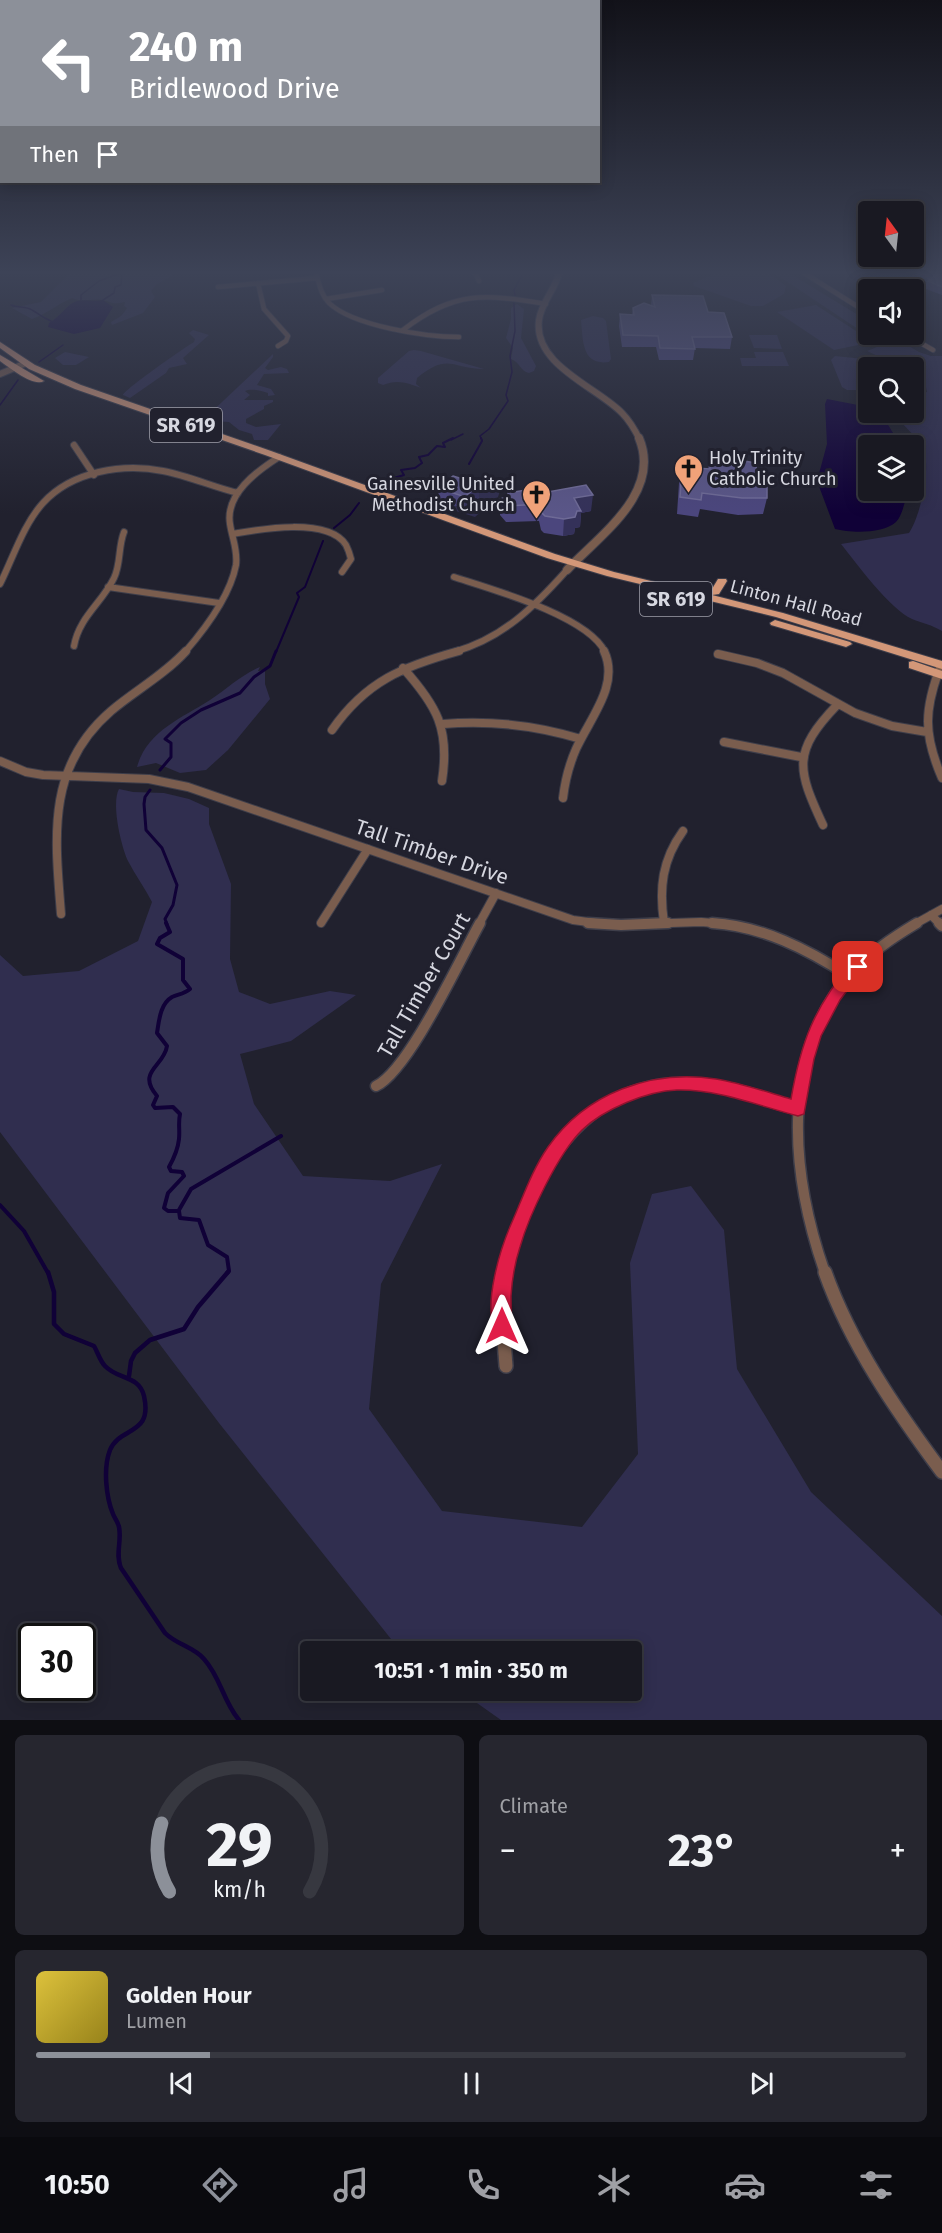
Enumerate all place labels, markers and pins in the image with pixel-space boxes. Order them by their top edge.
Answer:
place label: Holy Trinity Catholic Church [709,447,836,490]
church icon: Holy Trinity Catholic Church [672,452,704,494]
place label: Gainesville United Methodist Church [367,473,515,516]
church icon: Gainesville United Methodist Church [520,478,552,520]
pin [832,941,883,992]

